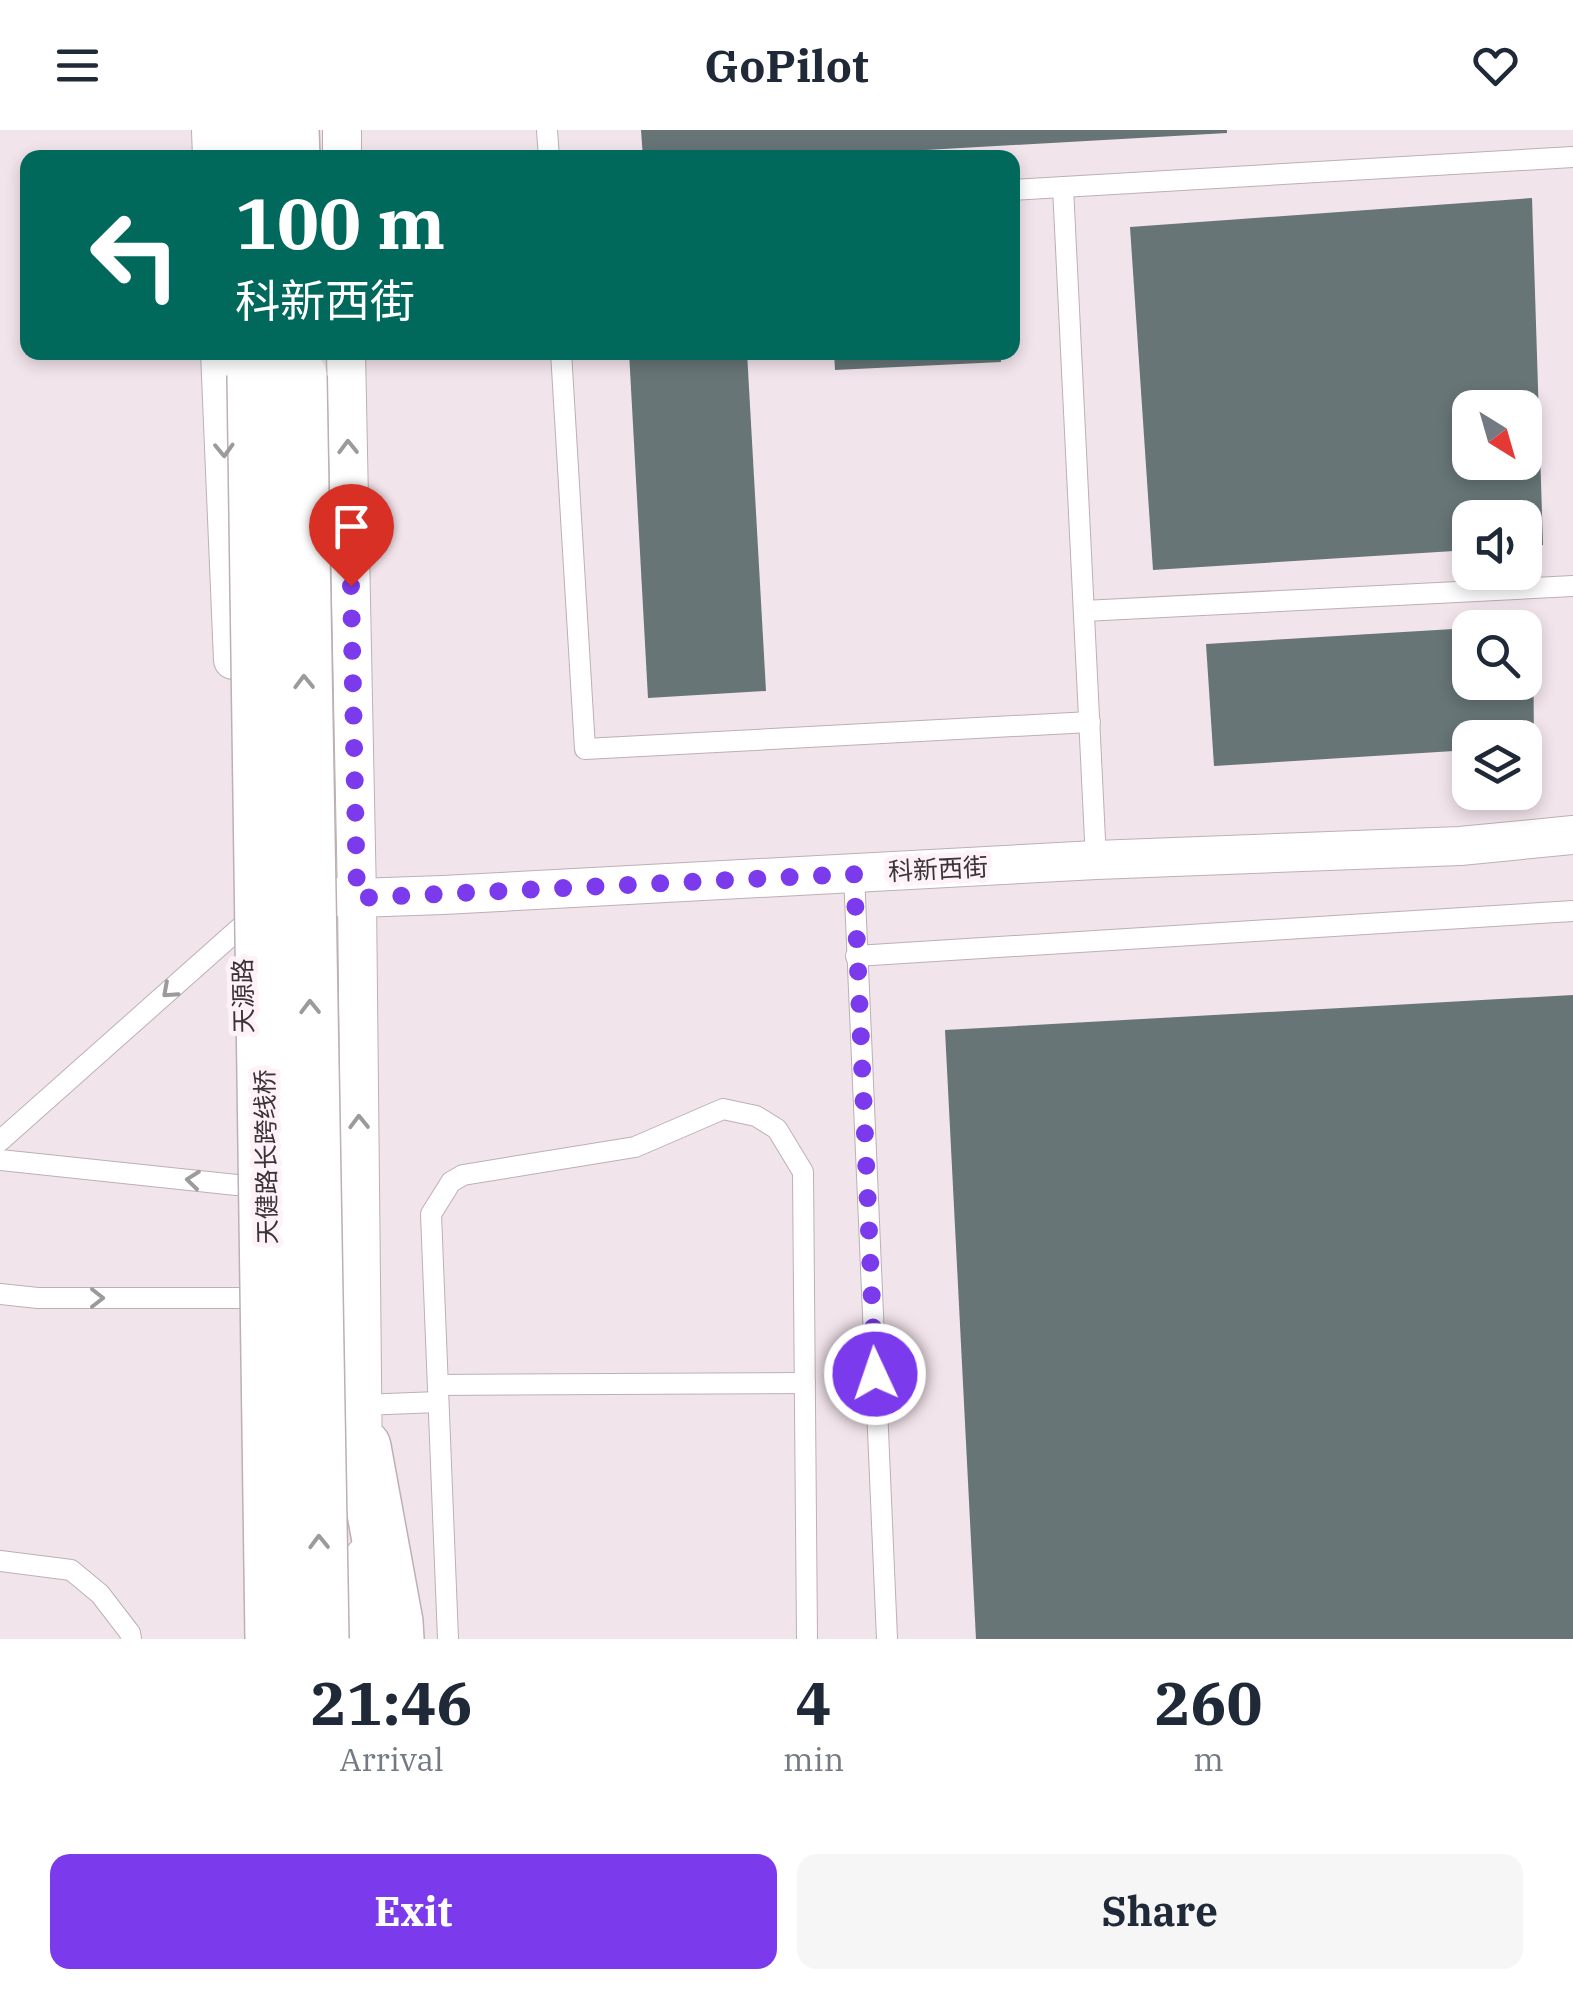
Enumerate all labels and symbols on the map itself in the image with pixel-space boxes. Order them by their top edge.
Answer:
north arrow [1452,390,1542,480]
one-way arrow [337,438,359,454]
one-way arrow [214,442,235,458]
pin [309,484,394,587]
one-way arrow [294,673,315,689]
street label: 科新西街 [887,849,989,888]
street label: 天源路 [225,958,260,1034]
one-way arrow [162,979,181,997]
one-way arrow [299,998,321,1014]
street label: 天健路长跨线桥 [247,1069,284,1245]
one-way arrow [349,1113,370,1129]
one-way arrow [185,1170,201,1191]
one-way arrow [90,1287,106,1309]
position arrow [823,1322,927,1426]
one-way arrow [308,1533,330,1548]

